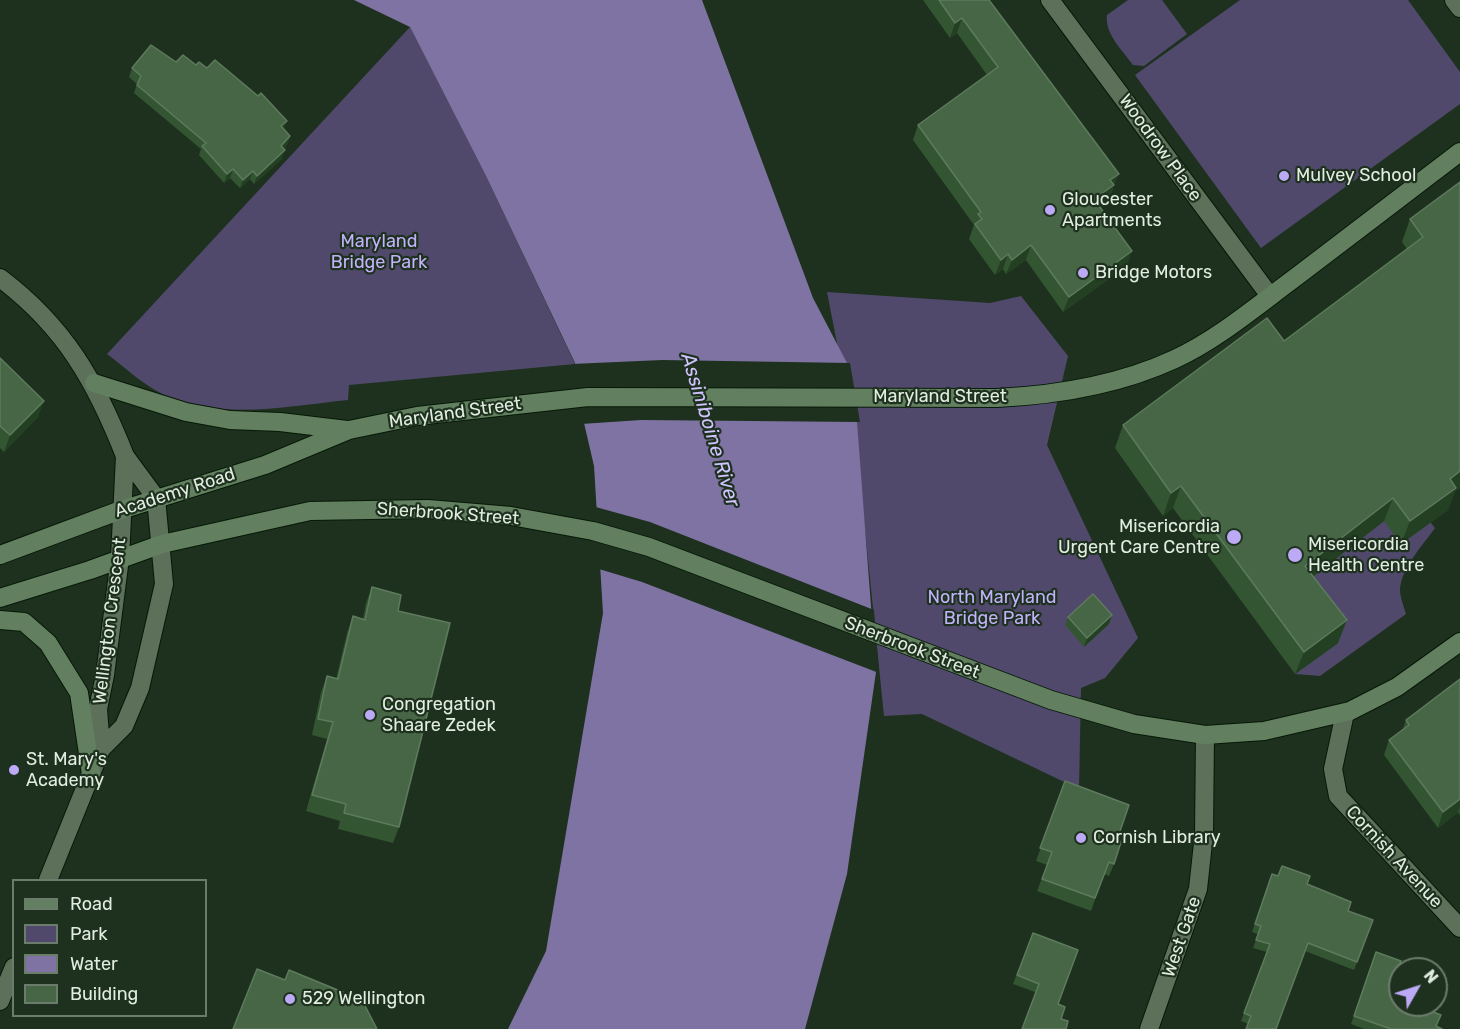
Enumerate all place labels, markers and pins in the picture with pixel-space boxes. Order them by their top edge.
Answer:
place label: Mulvey School [1296,165,1416,187]
marker: Mulvey School [1277,169,1291,183]
place label: Gloucester Apartments [1062,189,1162,232]
marker: Gloucester Apartments [1043,203,1057,217]
place label: Bridge Motors [1095,262,1212,284]
marker: Bridge Motors [1076,266,1090,280]
place label: Misericordia Urgent Care Centre [1058,516,1220,558]
marker: Misericordia Urgent Care Centre [1225,528,1243,546]
place label: Misericordia Health Centre [1308,534,1424,576]
marker: Misericordia Health Centre [1286,546,1304,564]
place label: Congregation Shaare Zedek [382,694,496,736]
marker: Congregation Shaare Zedek [363,708,377,722]
place label: St. Mary's Academy [26,749,107,792]
marker: St. Mary's Academy [7,763,21,777]
place label: Cornish Library [1093,827,1221,849]
marker: Cornish Library [1074,831,1088,845]
place label: 529 Wellington [302,988,426,1010]
marker: 529 Wellington [283,992,297,1006]

